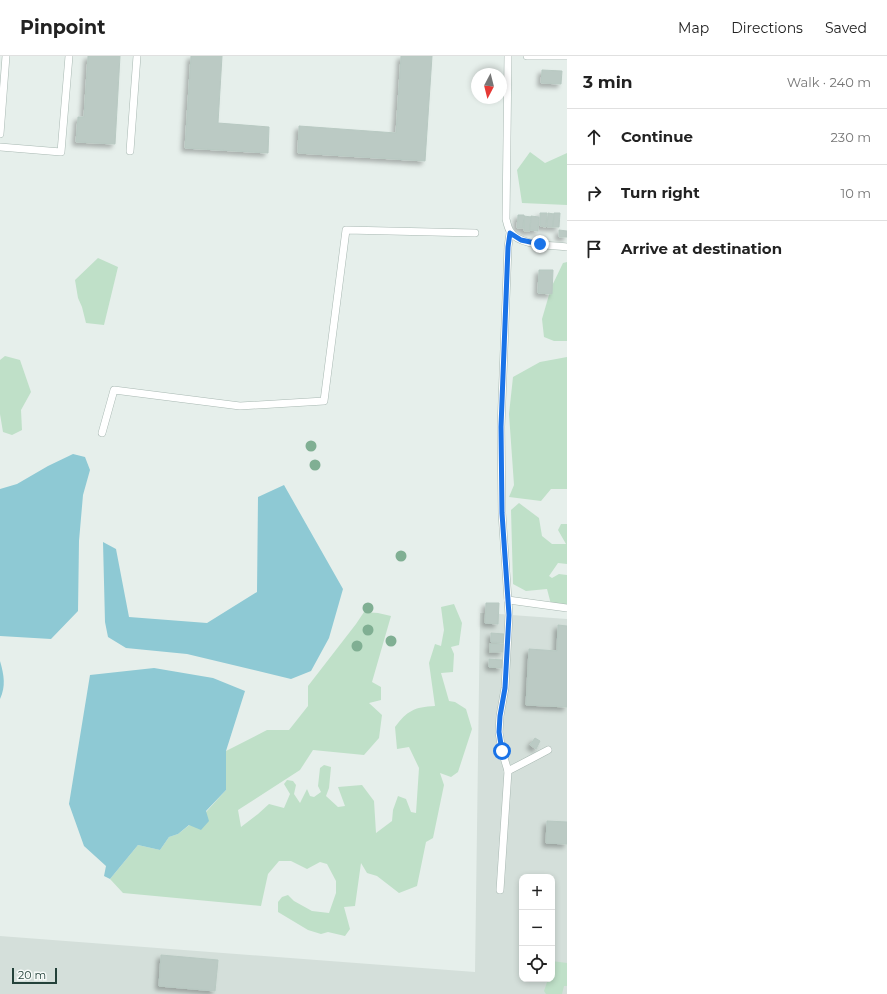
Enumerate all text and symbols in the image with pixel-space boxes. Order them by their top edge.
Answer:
text: Pinpoint [20,16,105,39]
text: Map [678,19,709,37]
text: Directions [731,19,803,37]
text: Saved [825,19,867,37]
north arrow [471,68,507,104]
text: 3 min [583,72,633,92]
text: Walk · 240 m [787,74,871,90]
icon: ahead [583,126,605,148]
text: Continue [621,127,693,146]
text: 230 m [830,129,871,145]
icon: right [583,182,605,204]
text: Turn right [621,183,700,202]
text: 10 m [841,185,871,201]
route end [531,235,549,253]
icon: arrive [583,238,605,260]
text: Arrive at destination [621,239,782,258]
route start [493,742,511,760]
map controls [519,874,555,982]
button: + [519,874,555,910]
button: − [519,910,555,946]
button: locate [519,946,555,982]
scale bar [12,966,57,985]
text: 20 m [18,968,46,982]

